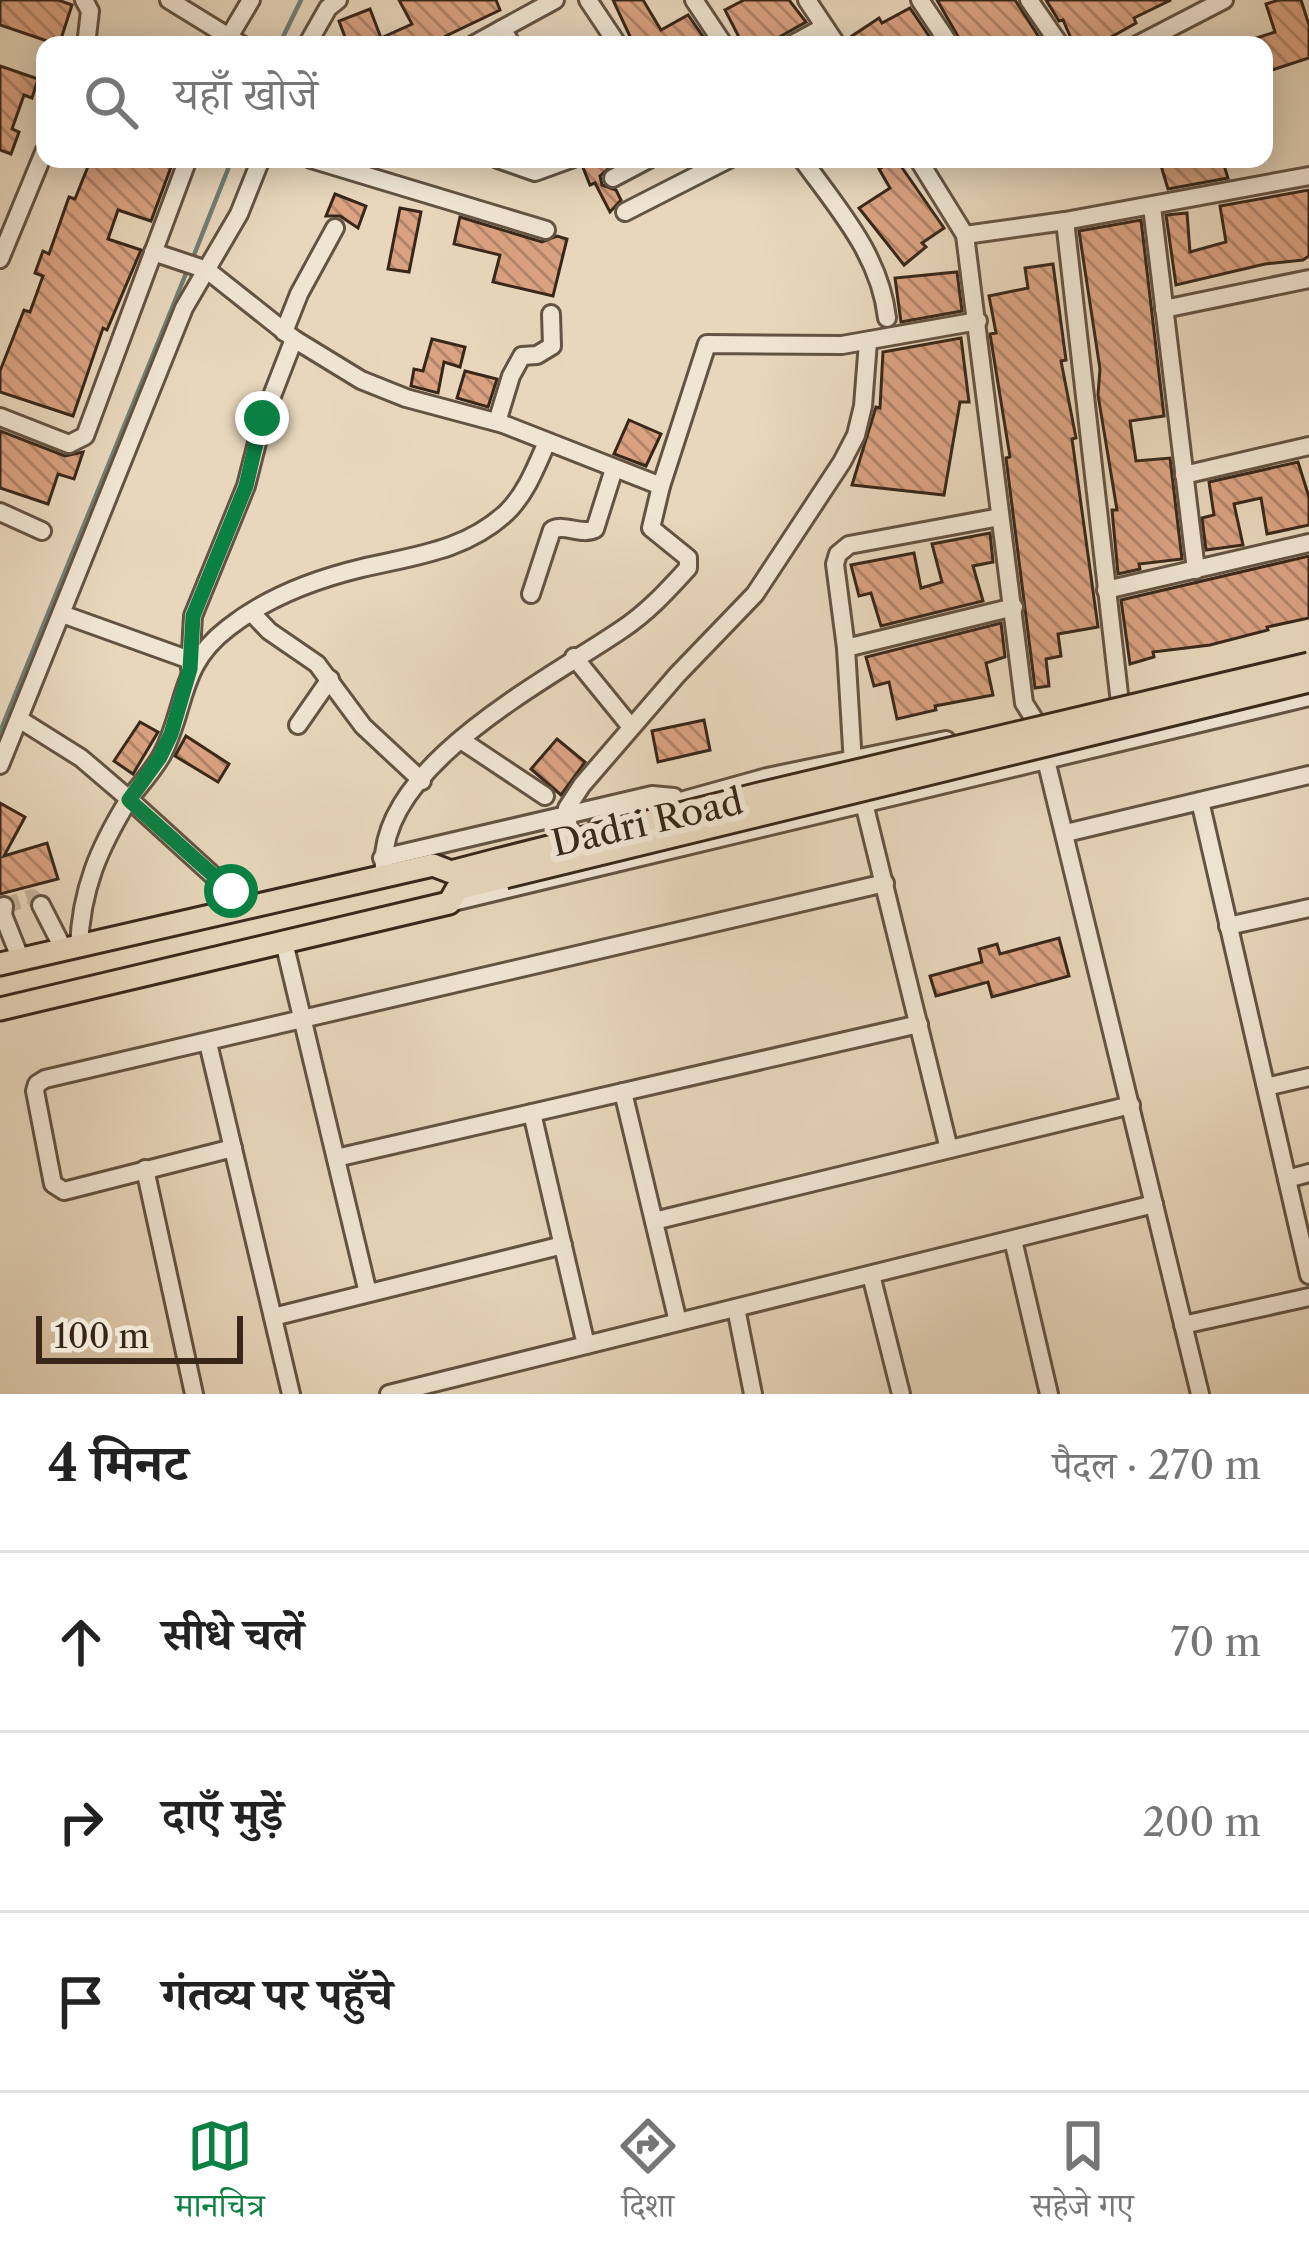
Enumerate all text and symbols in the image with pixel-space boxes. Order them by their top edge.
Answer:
search box [36,36,1273,168]
text: यहाँ खोजें [174,66,318,122]
icon: search [78,69,144,135]
route end [235,391,289,445]
street label: Dadri Road [547,779,747,865]
route start [204,864,258,918]
scale bar [36,1310,243,1363]
text: 100 m [54,1316,149,1357]
text: 4 मिनट [48,1432,188,1494]
text: पैदल · 270 m [1052,1441,1261,1489]
text: सीधे चलें [162,1606,304,1662]
icon: ahead [48,1609,114,1675]
text: 70 m [1170,1618,1261,1666]
text: दाएँ मुड़ें [162,1786,283,1842]
icon: right [48,1789,114,1855]
text: 200 m [1142,1798,1261,1846]
text: गंतव्य पर पहुँचे [162,1966,393,2022]
icon: arrive [48,1969,114,2035]
tab: मानचित्र [175,2113,265,2238]
tab: दिशा [615,2113,681,2238]
tab: सहेजे गए [1031,2113,1134,2238]

